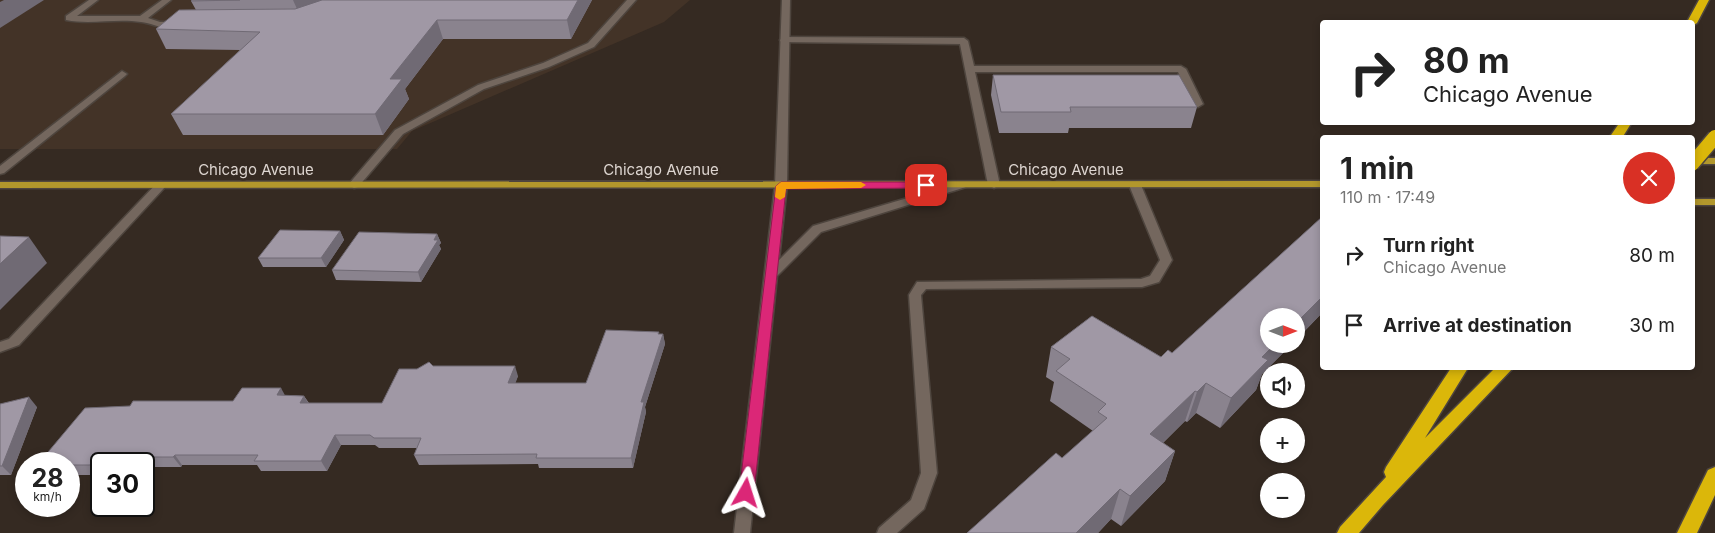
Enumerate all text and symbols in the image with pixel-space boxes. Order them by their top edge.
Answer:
text: 80 m [1423,39,1510,81]
icon: right [1340,40,1405,105]
text: Chicago Avenue [1423,81,1593,107]
text: 1 min [1340,150,1414,186]
button: close [1623,152,1675,204]
street label: Chicago Avenue [198,160,314,179]
street label: Chicago Avenue [603,160,719,179]
street label: Chicago Avenue [1008,160,1124,179]
pin [905,164,947,206]
icon: arrive [912,171,940,199]
text: 110 m · 17:49 [1340,187,1435,207]
text: Turn right [1383,234,1474,257]
icon: right [1340,241,1368,269]
text: 80 m [1629,244,1675,267]
text: Chicago Avenue [1383,257,1506,277]
north arrow [1260,308,1305,352]
map controls [1260,308,1305,518]
icon: arrive [1340,311,1368,339]
text: Arrive at destination [1383,314,1572,337]
text: 30 m [1629,314,1675,337]
button: sound [1260,363,1305,408]
button: + [1260,418,1305,463]
speed limit sign: 30 [90,452,155,517]
text: 28 [31,463,64,493]
position arrow [719,466,771,518]
button: − [1260,473,1305,518]
text: km/h [33,489,62,504]

